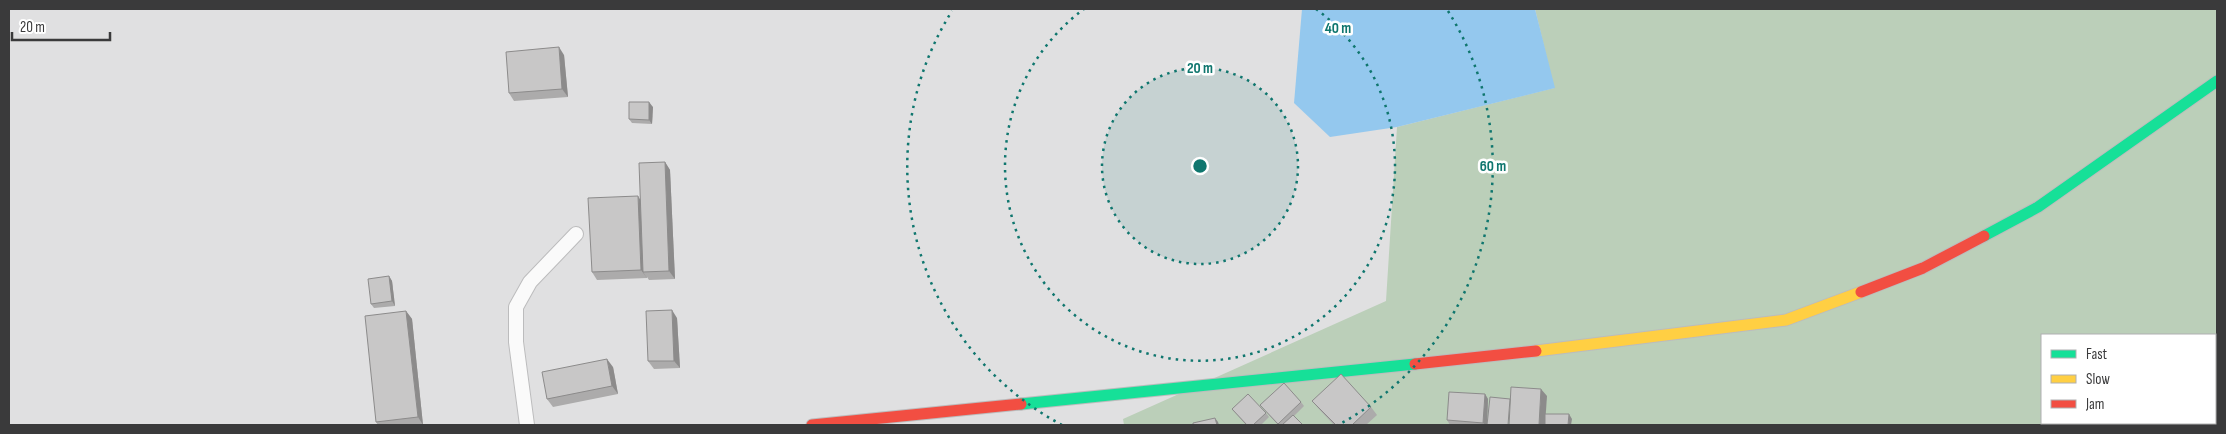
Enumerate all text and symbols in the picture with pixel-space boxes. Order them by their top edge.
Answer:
scale bar [12,10,110,42]
text: 20 m [20,18,45,37]
text: 40 m [1325,19,1351,38]
text: 20 m [1187,59,1213,78]
centre of rings [1191,157,1209,175]
text: 60 m [1480,157,1506,176]
legend [2041,334,2216,424]
text: Fast [2086,345,2108,364]
text: Slow [2086,370,2110,389]
text: Jam [2085,395,2104,414]

